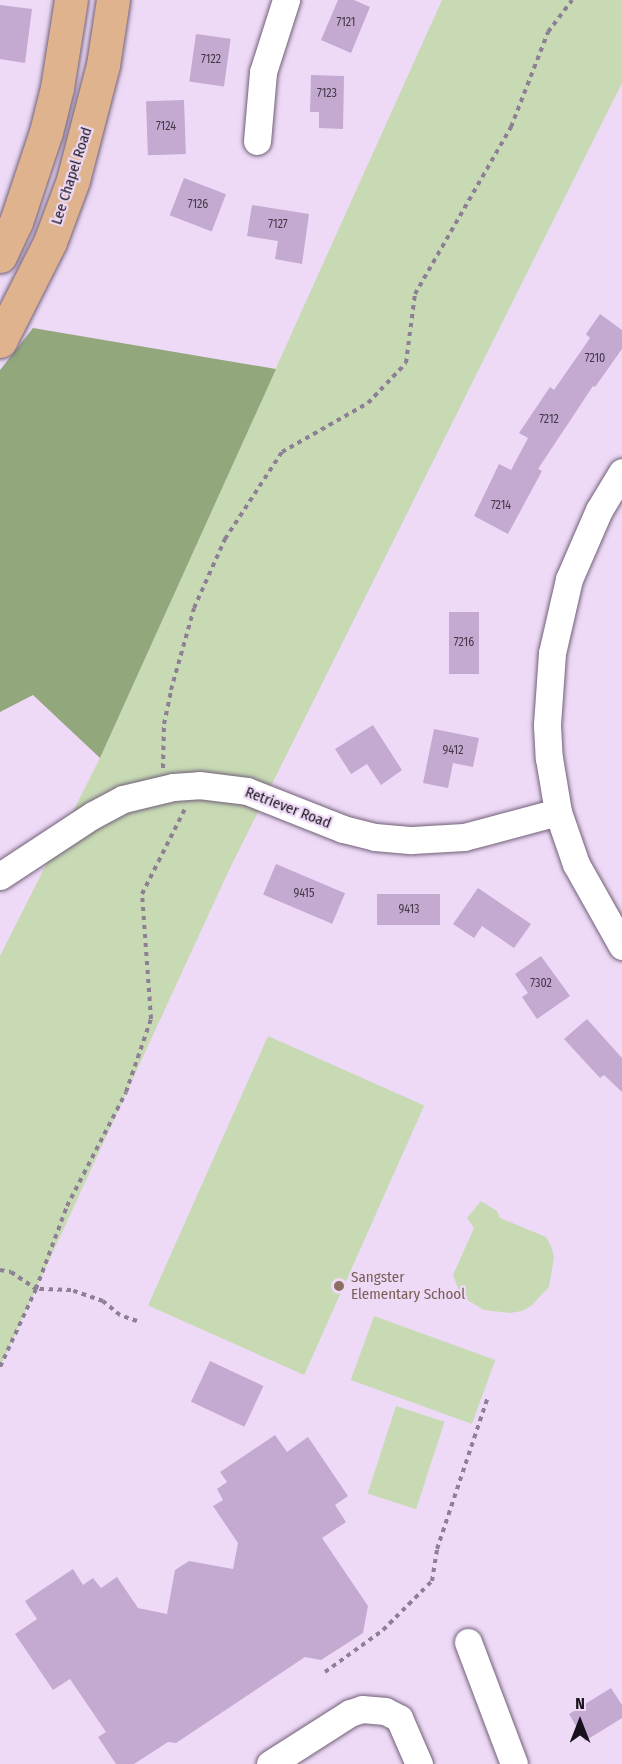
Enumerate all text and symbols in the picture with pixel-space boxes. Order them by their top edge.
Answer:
house number: 7121 [336,16,356,30]
house number: 7122 [201,53,221,67]
house number: 7123 [317,87,337,101]
house number: 7124 [156,120,176,134]
street label: Lee Chapel Road [48,125,96,227]
house number: 7126 [188,198,208,212]
house number: 7127 [268,218,288,232]
house number: 7210 [585,352,605,366]
house number: 7212 [539,413,559,427]
house number: 7214 [491,499,511,513]
house number: 7216 [454,636,474,650]
house number: 9412 [443,744,463,758]
street label: Retriever Road [243,783,333,833]
house number: 9415 [293,887,315,901]
house number: 9413 [399,903,419,917]
house number: 7302 [530,977,552,991]
place label: Sangster Elementary School [351,1268,465,1303]
marker: Sangster Elementary School [332,1279,346,1293]
north arrow [550,1692,610,1752]
text: N [575,1694,585,1713]

